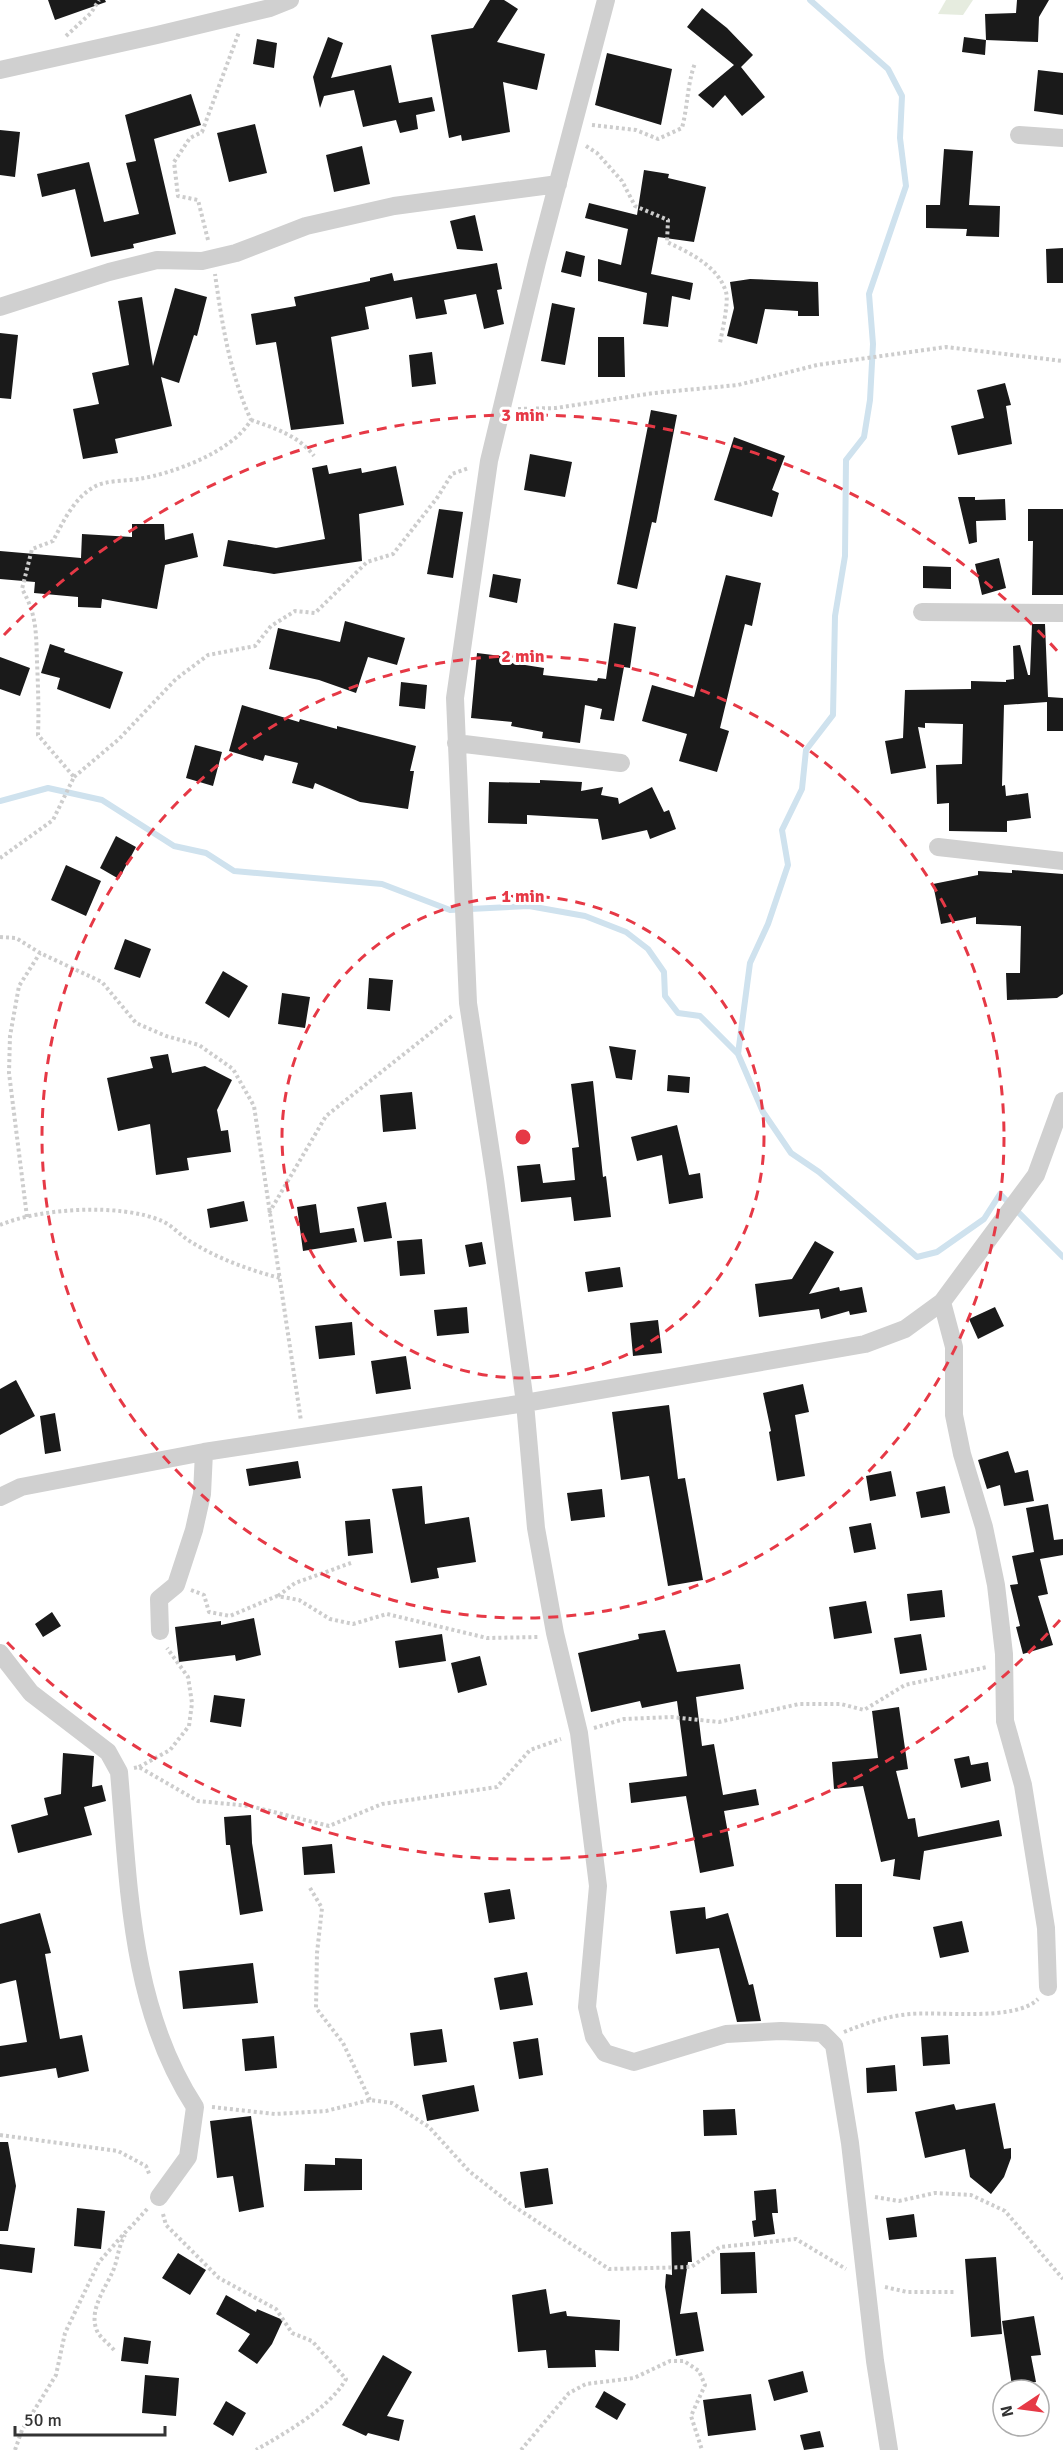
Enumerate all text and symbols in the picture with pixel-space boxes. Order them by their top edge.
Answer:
text: 3 min [501,404,545,426]
text: 2 min [501,645,545,667]
text: 1 min [501,885,545,907]
centre of rings [513,1127,533,1147]
north arrow [991,2378,1051,2438]
scale bar [15,2399,165,2437]
text: N [996,2403,1018,2419]
text: 50 m [24,2409,62,2431]

